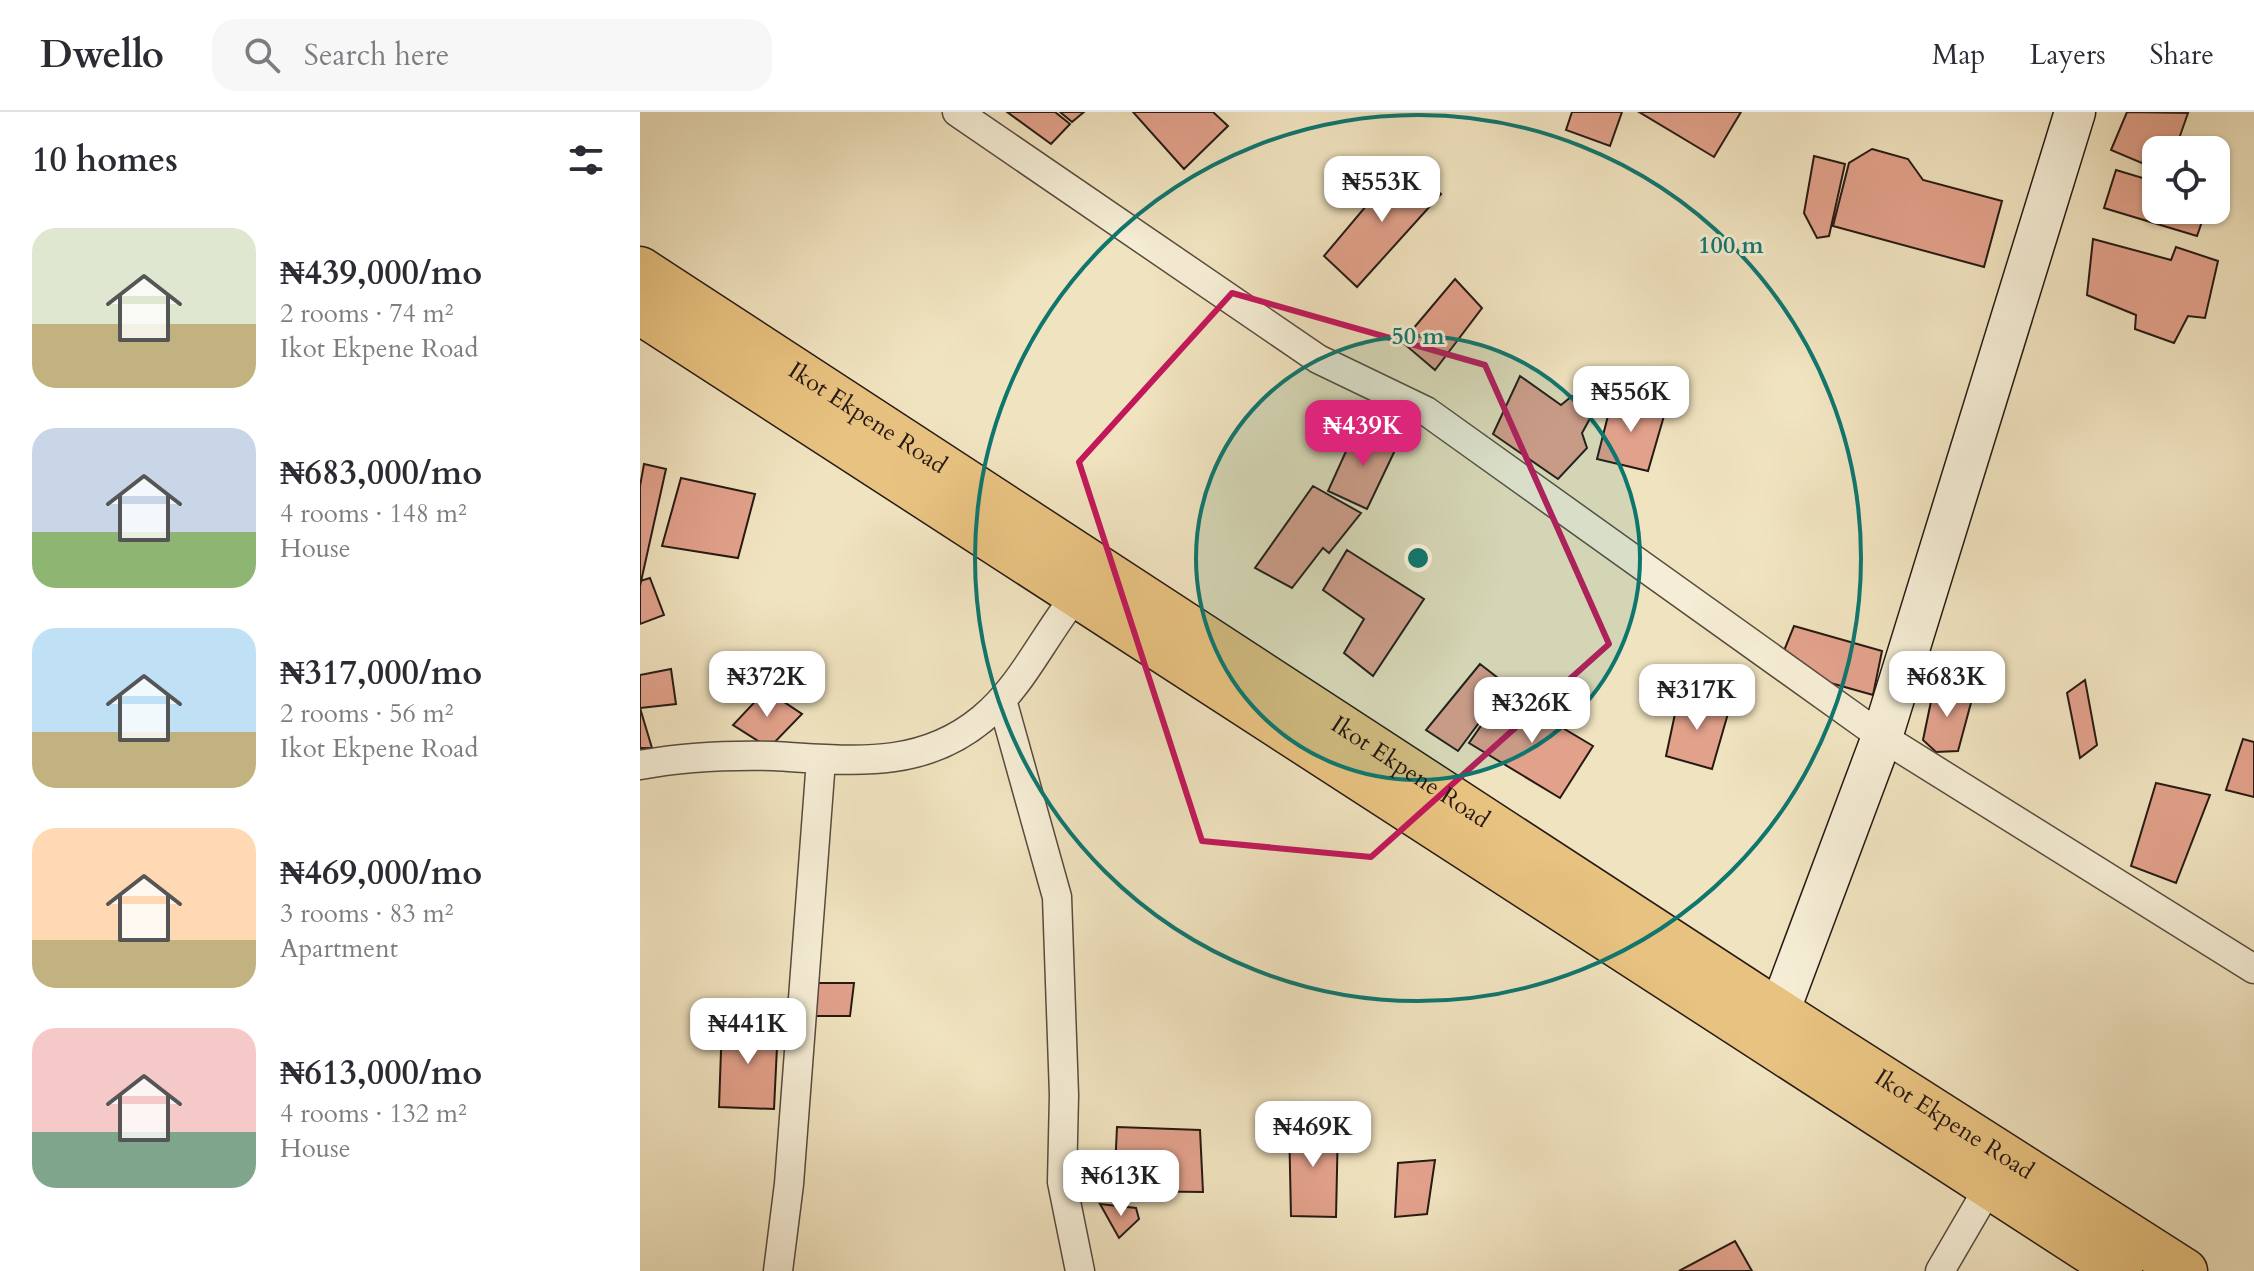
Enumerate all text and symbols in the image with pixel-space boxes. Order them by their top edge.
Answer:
search box [212,19,772,91]
text: Dwello [40,29,164,81]
icon: search [240,33,284,77]
text: Search here [304,35,449,76]
text: Map [1932,36,1985,74]
text: Layers [2029,36,2106,74]
text: Share [2150,36,2214,74]
map controls [2142,136,2230,224]
button: locate [2142,136,2230,224]
text: 10 homes [32,137,178,183]
icon: filters [564,138,608,182]
pin: ₦553K [1326,156,1438,224]
text: ₦553K [1342,164,1422,199]
text: 100 m [1698,229,1765,262]
text: ₦439,000/mo [280,250,482,296]
icon: home [96,260,192,356]
text: 2 rooms · 74 m² [280,296,453,331]
text: 50 m [1391,320,1445,353]
text: Ikot Ekpene Road [280,331,478,366]
street label: Ikot Ekpene Road [782,354,954,482]
pin: ₦556K [1575,366,1687,434]
text: ₦556K [1591,374,1671,409]
pin: ₦439K [1307,400,1419,468]
text: ₦439K [1323,408,1403,443]
text: ₦683,000/mo [280,450,482,496]
icon: home [96,460,192,556]
text: 4 rooms · 148 m² [280,496,467,531]
text: House [280,531,351,566]
centre of rings [1404,544,1432,572]
text: ₦317,000/mo [280,650,482,696]
pin: ₦372K [711,651,823,719]
pin: ₦683K [1891,651,2003,719]
text: ₦372K [727,659,807,694]
text: ₦683K [1907,659,1987,694]
icon: home [96,660,192,756]
pin: ₦317K [1641,664,1753,732]
text: ₦317K [1657,672,1737,707]
pin: ₦326K [1476,677,1588,745]
text: ₦326K [1492,685,1572,720]
text: 2 rooms · 56 m² [280,696,453,731]
street label: Ikot Ekpene Road [1325,708,1496,836]
text: Ikot Ekpene Road [280,731,478,766]
text: ₦469,000/mo [280,850,482,896]
icon: home [96,860,192,956]
text: 3 rooms · 83 m² [280,896,453,931]
text: Apartment [280,931,398,966]
pin: ₦441K [692,998,804,1066]
text: ₦441K [708,1006,788,1041]
text: ₦613,000/mo [280,1050,482,1096]
icon: home [96,1060,192,1156]
street label: Ikot Ekpene Road [1868,1061,2041,1187]
text: 4 rooms · 132 m² [280,1096,467,1131]
pin: ₦469K [1257,1101,1369,1169]
text: ₦469K [1273,1109,1353,1144]
text: House [280,1131,351,1166]
pin: ₦613K [1065,1150,1177,1218]
text: ₦613K [1081,1158,1161,1193]

